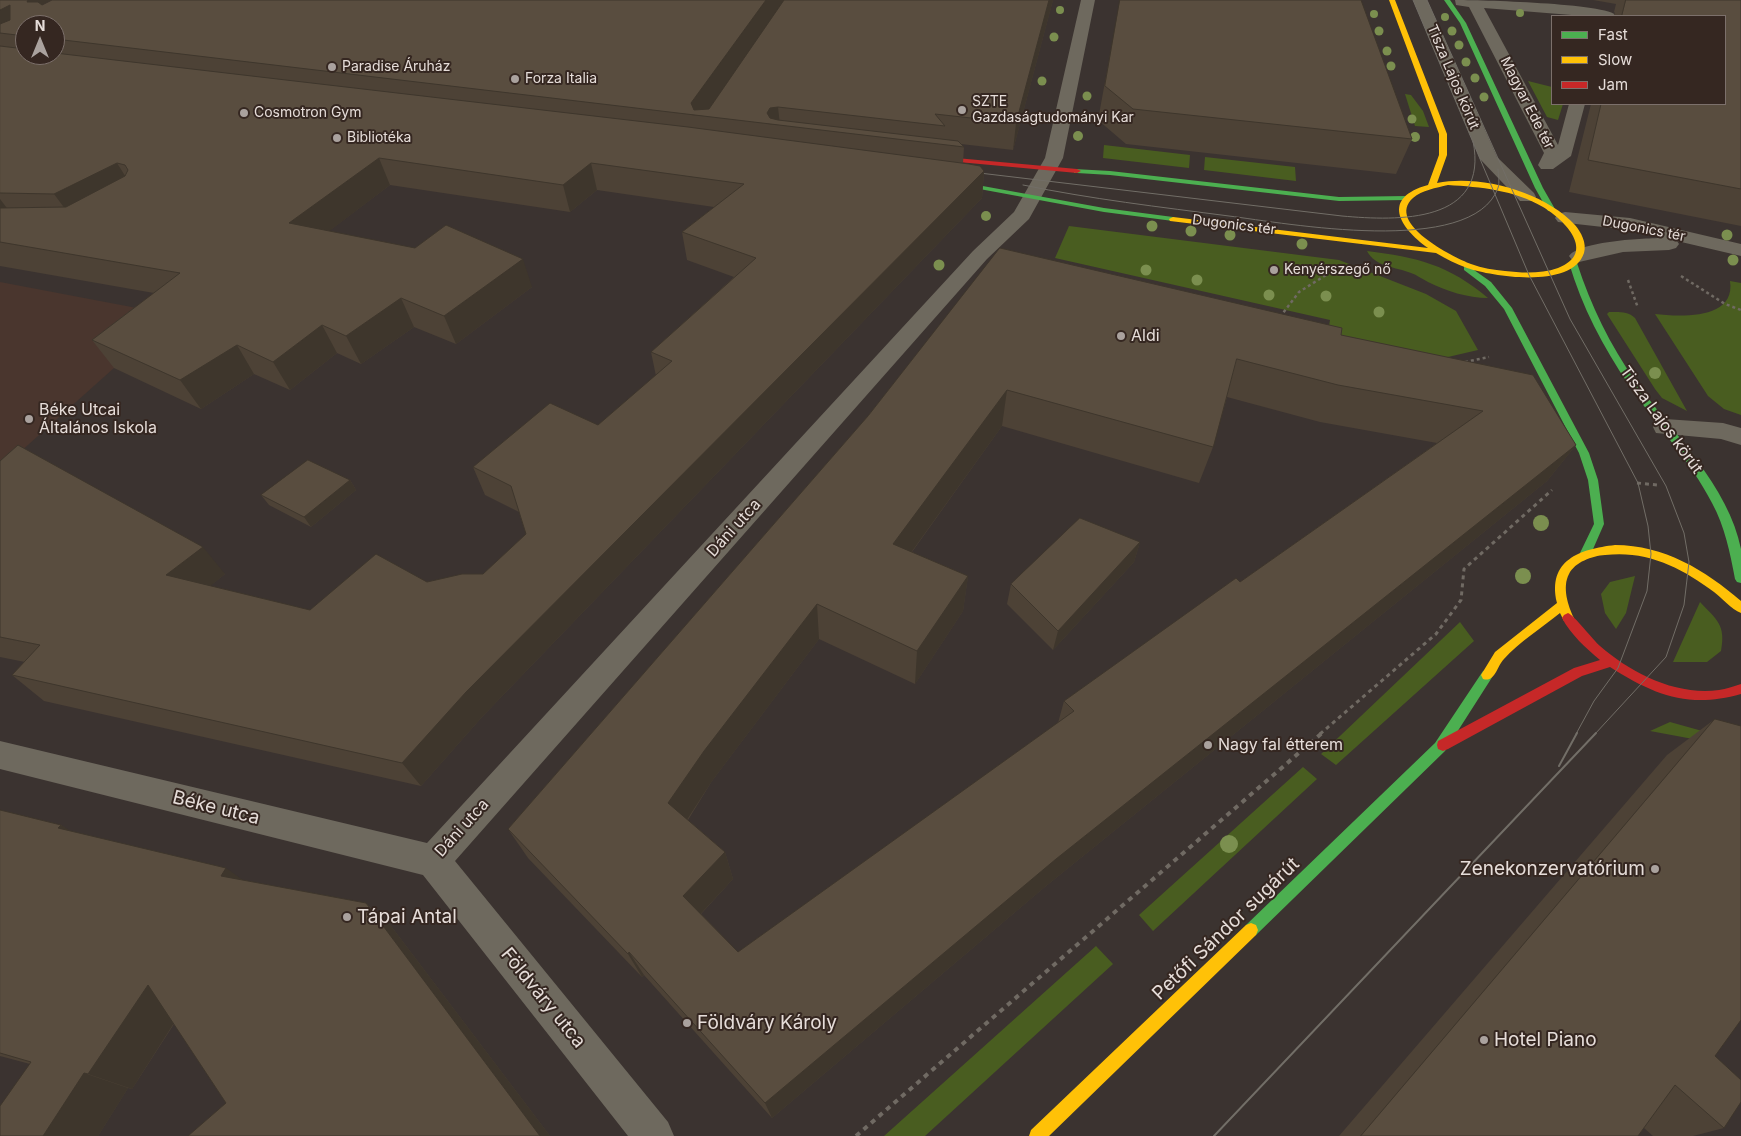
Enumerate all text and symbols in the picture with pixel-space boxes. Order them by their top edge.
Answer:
north arrow [15,15,65,65]
legend [1551,15,1726,105]
text: N [35,17,45,34]
street label: Tisza Lajos körút [1423,22,1483,132]
text: Fast [1598,25,1628,44]
text: Slow [1598,50,1632,69]
street label: Magyar Ede tér [1497,54,1557,152]
place label: Paradise Áruház [342,59,450,75]
marker: Paradise Áruház [326,61,338,73]
place label: Forza Italia [525,71,597,87]
marker: Forza Italia [509,73,521,85]
text: Jam [1598,75,1628,94]
place label: SZTE Gazdaságtudományi Kar [972,94,1134,126]
marker: SZTE Gazdaságtudományi Kar [956,104,968,116]
place label: Cosmotron Gym [254,105,361,121]
marker: Cosmotron Gym [238,107,250,119]
place label: Bibliotéka [347,130,411,146]
marker: Bibliotéka [331,132,343,144]
street label: Dugonics tér [1191,212,1277,238]
street label: Dugonics tér [1601,213,1687,245]
place label: Kenyérszegő nő [1284,262,1391,278]
marker: Kenyérszegő nő [1268,264,1280,276]
place label: Aldi [1131,326,1160,346]
marker: Aldi [1115,330,1127,342]
street label: Tisza Lajos körút [1616,363,1706,477]
place label: Béke Utcai Általános Iskola [39,400,157,438]
marker: Béke Utcai Általános Iskola [23,413,35,425]
street label: Dáni utca [703,495,765,561]
place label: Nagy fal étterem [1218,735,1343,755]
marker: Nagy fal étterem [1202,739,1214,751]
street label: Béke utca [170,786,262,830]
street label: Dáni utca [431,795,493,861]
street label: Petőfi Sándor sugárút [1148,853,1304,1005]
place label: Zenekonzervatórium [1460,858,1645,880]
marker: Zenekonzervatórium [1649,863,1661,875]
place label: Tápai Antal [357,906,457,928]
marker: Tápai Antal [341,911,353,923]
street label: Földváry utca [496,943,590,1053]
place label: Földváry Károly [697,1012,837,1034]
marker: Földváry Károly [681,1017,693,1029]
place label: Hotel Piano [1494,1029,1597,1051]
marker: Hotel Piano [1478,1034,1490,1046]

